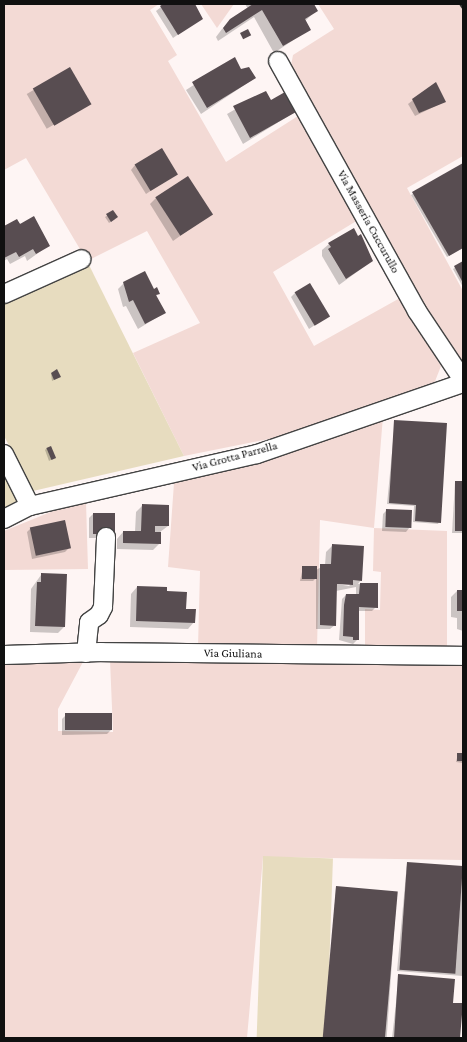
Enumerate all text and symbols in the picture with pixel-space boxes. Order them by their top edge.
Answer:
street label: Via Masseria Cuccurullo [334,168,402,276]
street label: Via Grotta Parrella [191,439,279,475]
street label: Via Giuliana [204,646,262,662]

